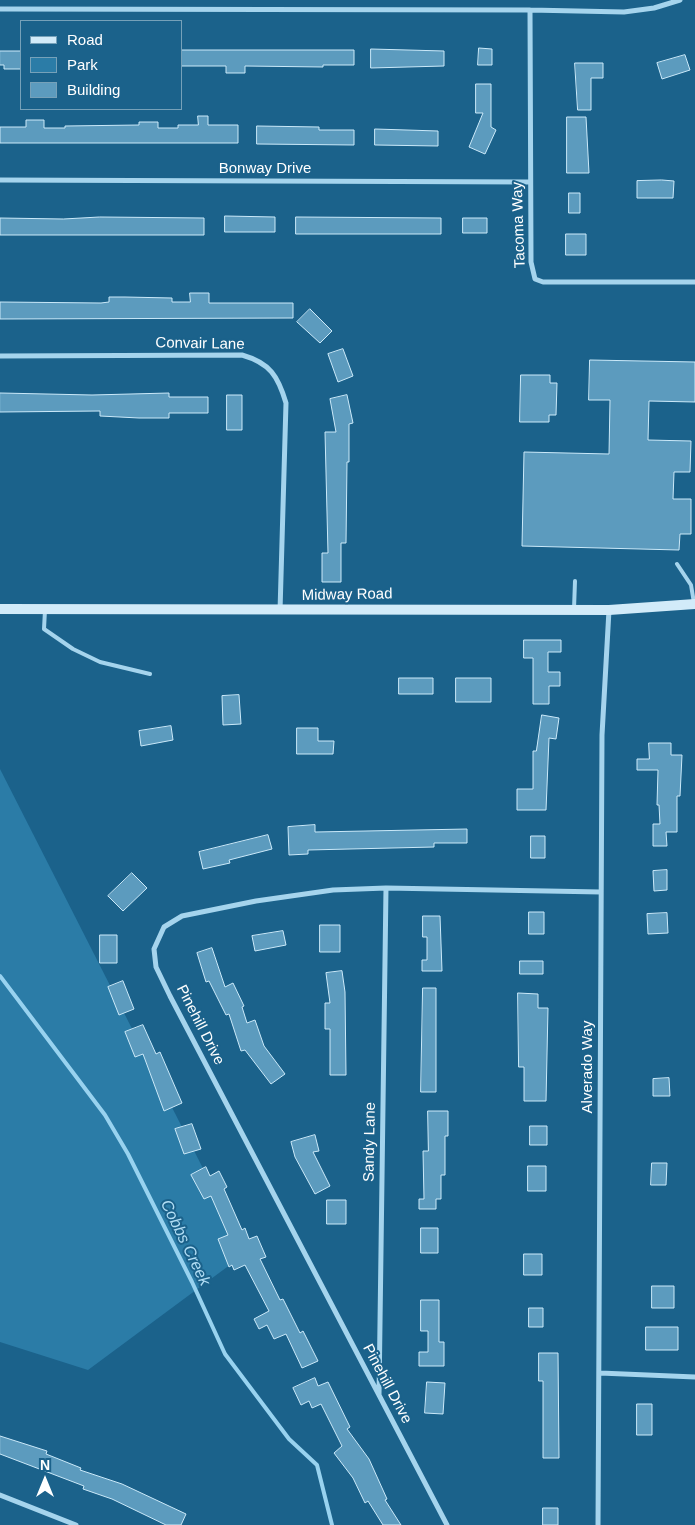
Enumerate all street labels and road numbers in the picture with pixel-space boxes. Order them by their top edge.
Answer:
street label: Bonway Drive [219,160,311,178]
street label: Tacoma Way [509,182,529,268]
street label: Convair Lane [155,334,245,354]
street label: Midway Road [301,585,393,605]
street label: Pinehill Drive [172,982,228,1068]
street label: Alverado Way [579,1021,597,1113]
street label: Sandy Lane [360,1102,380,1182]
street label: Pinehill Drive [359,1341,415,1427]

